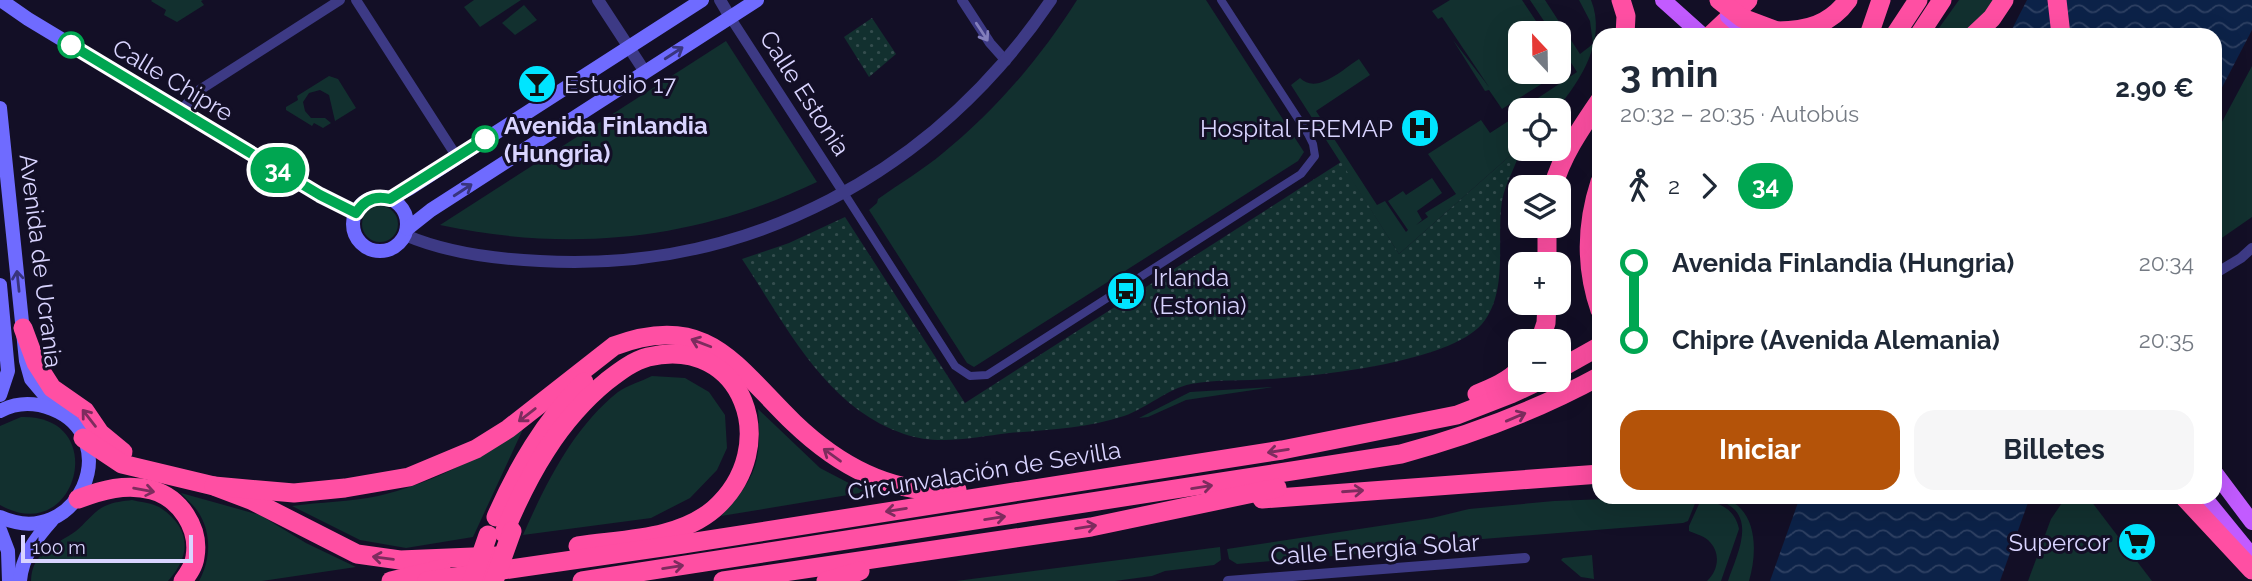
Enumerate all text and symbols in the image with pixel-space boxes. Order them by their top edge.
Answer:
one-way arrow [975,21,989,41]
north arrow [1508,21,1572,84]
map controls [1508,21,1571,392]
street label: Calle Estonia [754,25,856,161]
unlabelled marker [58,32,84,58]
street label: Calle Chipre [107,33,239,127]
one-way arrow [664,46,684,60]
text: 3 min [1620,51,1718,96]
bar icon: Estudio 17 [516,63,558,105]
place label: Estudio 17 [564,70,676,99]
text: 2.90 € [2115,73,2194,103]
button: locate [1508,98,1571,161]
text: 20:32 – 20:35 · Autobús [1620,100,1859,127]
hospital icon: Hospital FREMAP [1399,107,1441,149]
place label: Avenida Finlandia (Hungria) [504,111,708,168]
place label: Hospital FREMAP [1200,114,1393,143]
marker: Avenida Finlandia (Hungria) [472,126,498,152]
line badge: 34 [246,147,310,193]
street label: Avenida de Ucrania [13,152,69,370]
text: 34 [264,155,292,184]
icon: walk [1620,167,1658,205]
icon: forward [1690,167,1728,205]
text: 34 [1752,171,1779,200]
text: 2 [1668,172,1680,199]
button: layers [1508,175,1571,238]
one-way arrow [452,182,472,196]
text: Avenida Finlandia (Hungria) [1672,248,2014,278]
text: 20:34 [2139,249,2194,276]
button: + [1508,252,1571,315]
place label: Irlanda (Estonia) [1153,263,1246,320]
one-way arrow [11,270,24,292]
bus stop icon: Irlanda (Estonia) [1105,270,1147,312]
text: Chipre (Avenida Alemania) [1672,325,2000,355]
text: 20:35 [2139,326,2194,353]
button: − [1508,329,1571,392]
one-way arrow [691,335,712,348]
one-way arrow [518,407,537,422]
one-way arrow [81,409,96,427]
one-way arrow [1505,410,1527,423]
button: Iniciar [1620,410,1900,490]
button: Billetes [1914,410,2194,490]
street label: Circunvalación de Sevilla [845,435,1123,507]
one-way arrow [1267,445,1290,458]
one-way arrow [823,448,842,462]
one-way arrow [1190,480,1213,493]
one-way arrow [132,484,155,497]
one-way arrow [1341,485,1364,498]
one-way arrow [885,504,908,517]
one-way arrow [983,511,1006,524]
one-way arrow [1074,520,1097,533]
supermarket icon: Supercor [2116,521,2158,563]
street label: Calle Energía Solar [1269,527,1481,571]
place label: Supercor [2008,528,2111,557]
scale bar [21,532,192,564]
text: 100 m [32,536,86,558]
one-way arrow [372,552,395,565]
one-way arrow [662,560,684,573]

